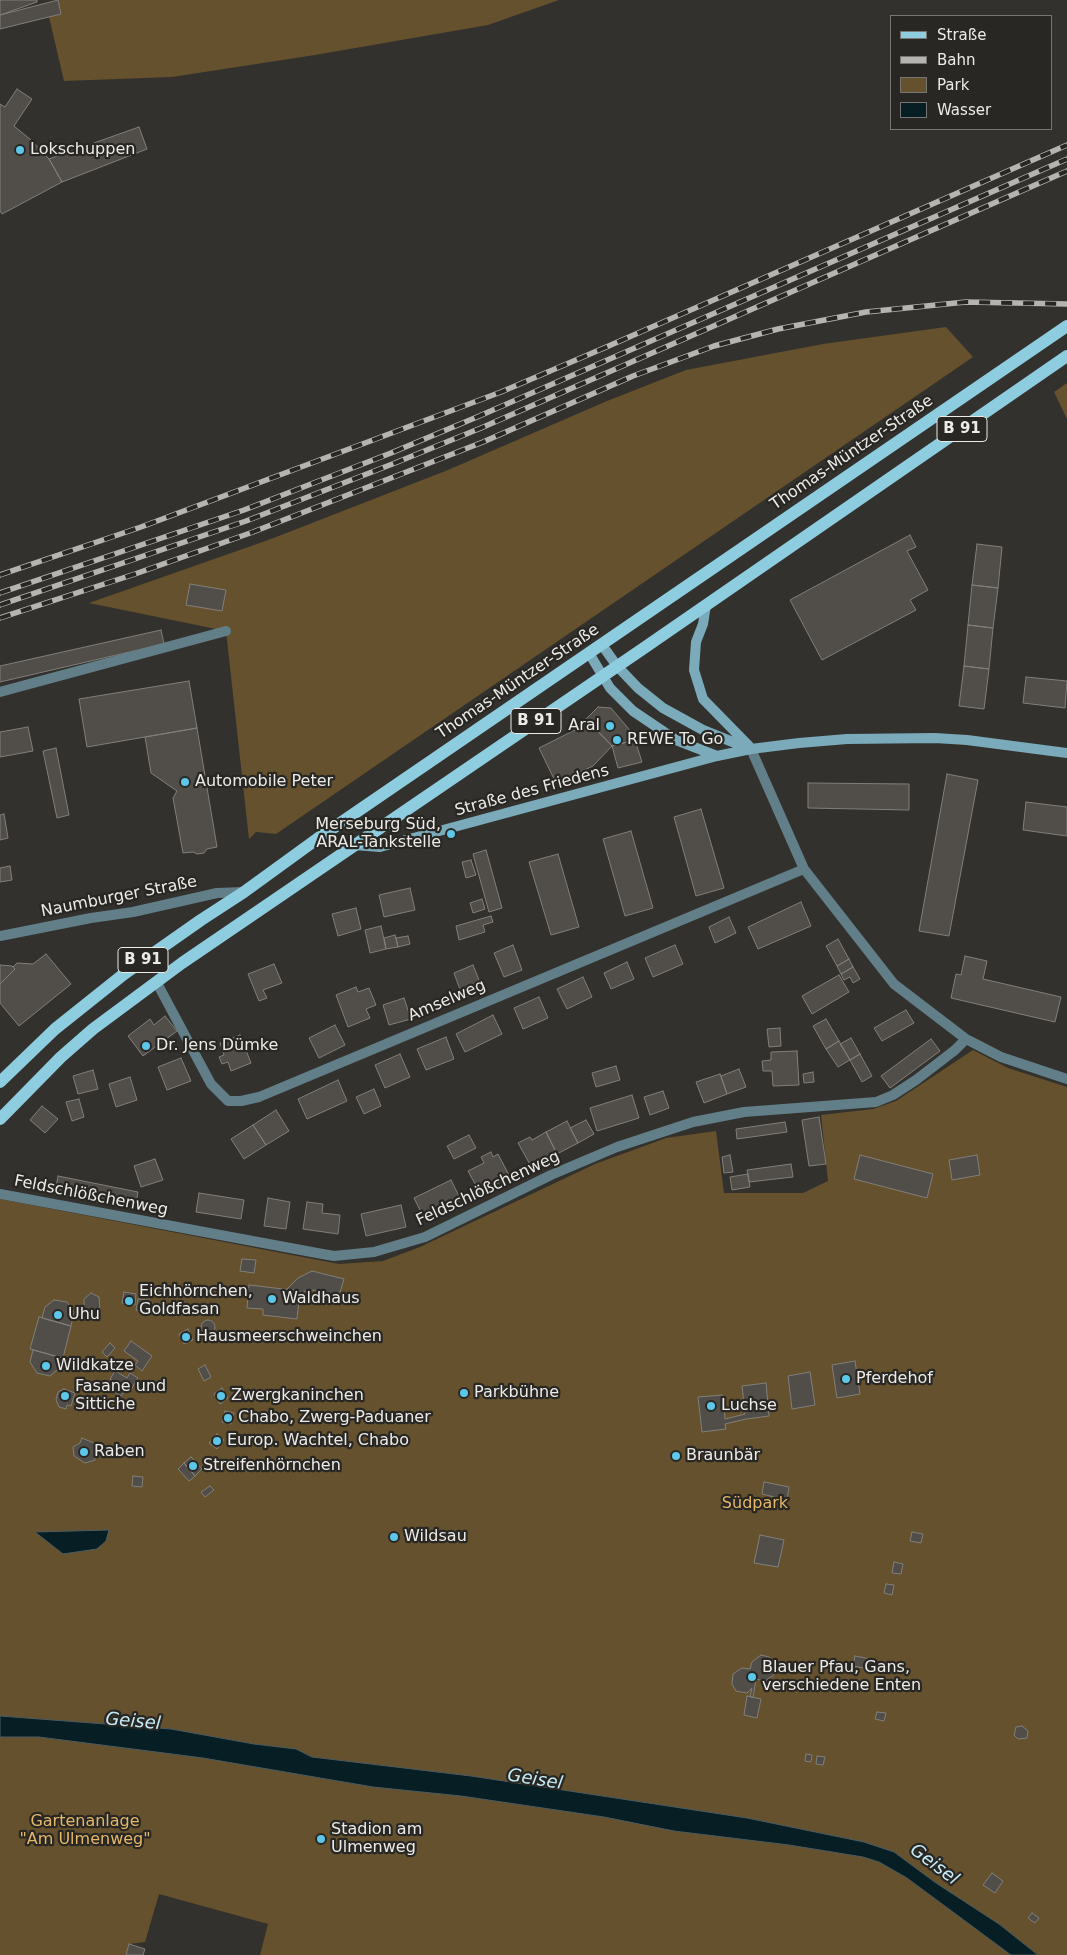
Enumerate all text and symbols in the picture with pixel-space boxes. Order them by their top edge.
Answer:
legend [890,15,1052,130]
text: Straße [937,26,986,44]
text: Bahn [937,51,976,69]
text: Park [937,76,969,94]
text: Wasser [937,101,991,119]
place label: Lokschuppen [30,140,135,160]
marker: Lokschuppen [14,144,26,156]
street label: Thomas-Müntzer-Straße [767,391,937,515]
road number: B 91 [937,416,987,442]
street label: Thomas-Müntzer-Straße [433,620,603,744]
road number: B 91 [511,708,561,734]
place label: Aral [568,716,600,736]
marker: Aral [604,720,616,732]
place label: REWE To Go [627,730,723,750]
marker: REWE To Go [611,734,623,746]
street label: Straße des Friedens [453,761,611,821]
place label: Automobile Peter [195,772,333,792]
marker: Automobile Peter [179,776,191,788]
place label: Merseburg Süd, ARAL-Tankstelle [315,815,441,853]
marker: Merseburg Süd, ARAL-Tankstelle [445,828,457,840]
street label: Naumburger Straße [39,872,199,922]
road number: B 91 [118,948,168,972]
street label: Amselweg [405,976,489,1026]
place label: Dr. Jens Dümke [156,1036,278,1056]
marker: Dr. Jens Dümke [140,1040,152,1052]
street label: Feldschlößchenweg [413,1147,563,1231]
street label: Feldschlößchenweg [12,1172,170,1220]
place label: Eichhörnchen, Goldfasan [139,1282,253,1320]
place label: Waldhaus [282,1289,360,1309]
marker: Waldhaus [266,1293,278,1305]
marker: Eichhörnchen, Goldfasan [123,1295,135,1307]
place label: Uhu [68,1305,100,1325]
marker: Uhu [52,1309,64,1321]
place label: Hausmeerschweinchen [196,1327,382,1347]
marker: Hausmeerschweinchen [180,1331,192,1343]
place label: Wildkatze [56,1356,134,1376]
marker: Wildkatze [40,1360,52,1372]
place label: Pferdehof [856,1369,933,1389]
marker: Pferdehof [840,1373,852,1385]
place label: Fasane und Sittiche [75,1377,166,1415]
place label: Parkbühne [474,1383,559,1403]
place label: Zwergkaninchen [231,1386,364,1406]
marker: Parkbühne [458,1387,470,1399]
marker: Fasane und Sittiche [59,1390,71,1402]
marker: Zwergkaninchen [215,1390,227,1402]
place label: Luchse [721,1396,777,1416]
marker: Luchse [705,1400,717,1412]
place label: Chabo, Zwerg-Paduaner [238,1408,431,1428]
marker: Chabo, Zwerg-Paduaner [222,1412,234,1424]
place label: Europ. Wachtel, Chabo [227,1431,409,1451]
marker: Europ. Wachtel, Chabo [211,1435,223,1447]
place label: Raben [94,1442,145,1462]
marker: Raben [78,1446,90,1458]
place label: Braunbär [686,1446,760,1466]
marker: Braunbär [670,1450,682,1462]
place label: Streifenhörnchen [203,1456,341,1476]
marker: Streifenhörnchen [187,1460,199,1472]
park label: Südpark [722,1494,788,1514]
place label: Wildsau [404,1527,467,1547]
marker: Wildsau [388,1531,400,1543]
place label: Blauer Pfau, Gans, verschiedene Enten [762,1658,921,1696]
marker: Blauer Pfau, Gans, verschiedene Enten [746,1671,758,1683]
water label: Geisel [104,1709,162,1735]
water label: Geisel [506,1765,564,1795]
park label: Gartenanlage "Am Ulmenweg" [19,1812,151,1850]
place label: Stadion am Ulmenweg [331,1820,422,1858]
marker: Stadion am Ulmenweg [315,1833,327,1845]
water label: Geisel [905,1840,963,1890]

